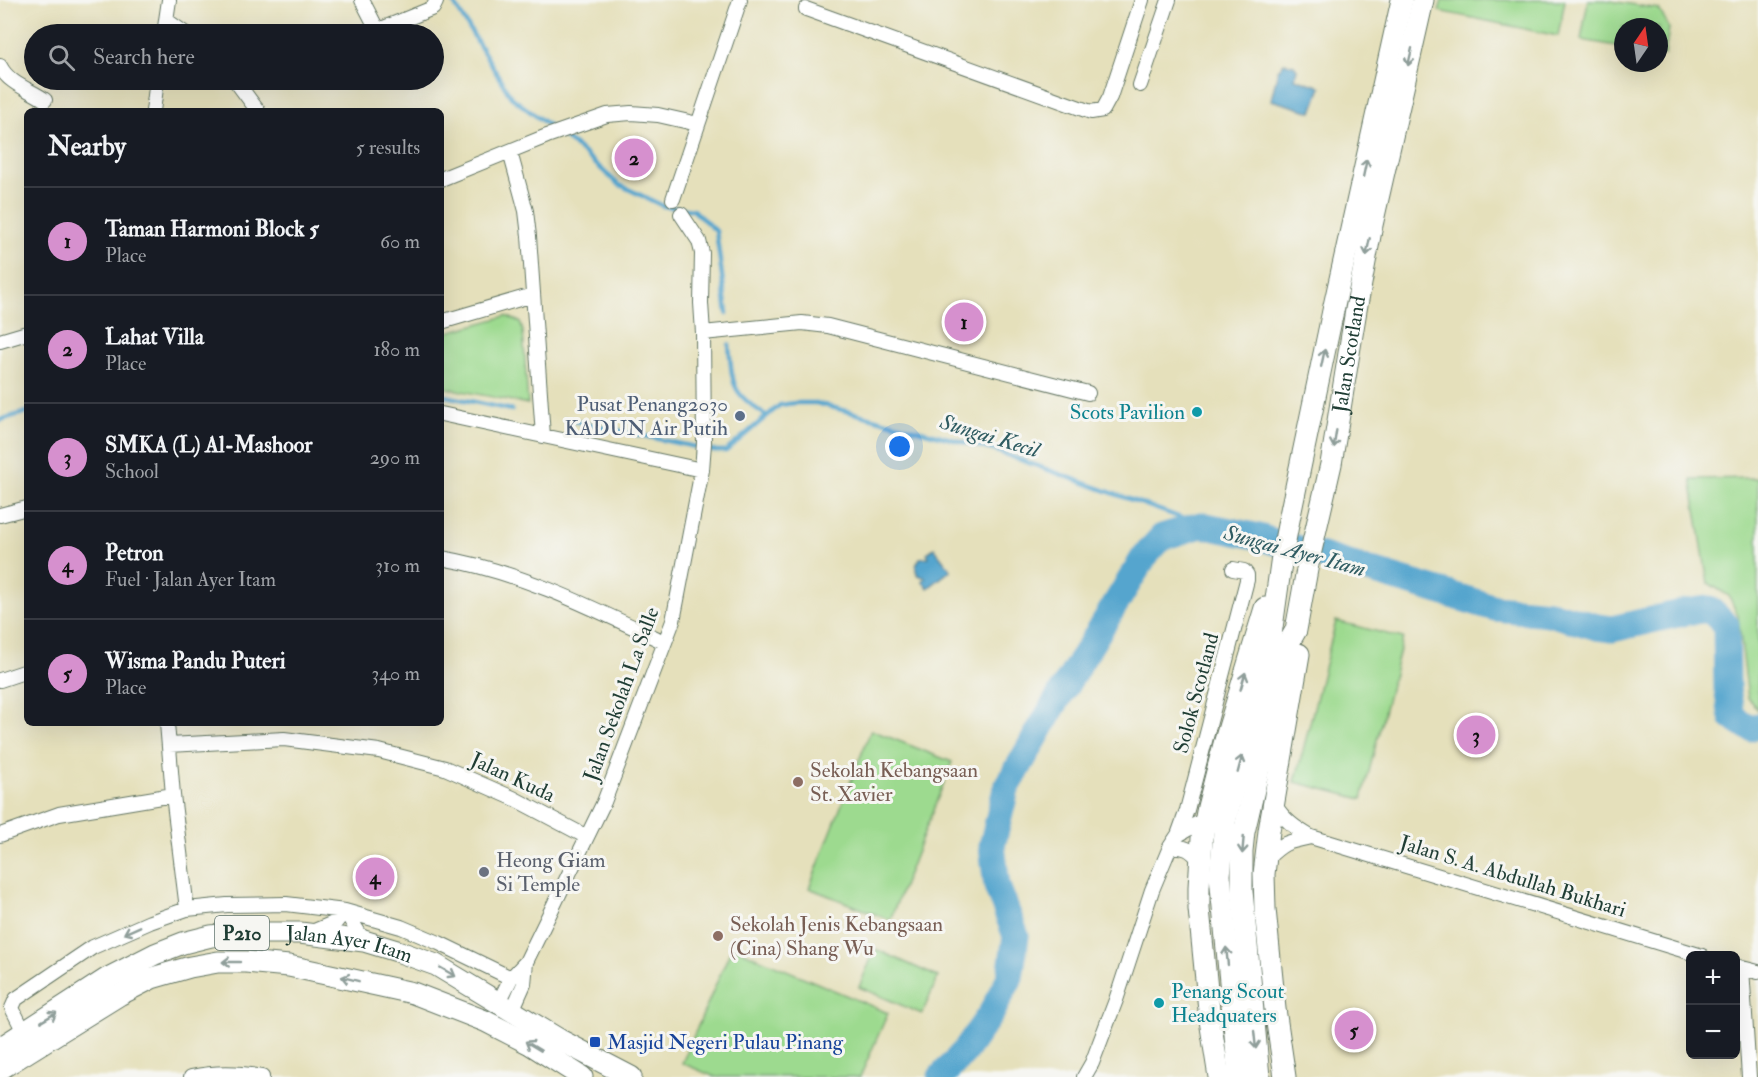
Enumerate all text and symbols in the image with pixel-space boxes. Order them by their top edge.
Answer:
north arrow [1614,18,1668,72]
search box [24,24,444,90]
icon: search [45,41,78,74]
text: Search here [93,43,195,71]
one-way arrow [1403,47,1415,66]
text: Nearby [48,131,126,163]
text: 5 results [356,135,420,160]
pin: 2 [614,136,654,180]
one-way arrow [1359,159,1371,178]
text: Taman Harmoni Block 5 [105,215,319,243]
text: 1 [64,229,71,254]
text: 60 m [380,229,420,254]
one-way arrow [1362,237,1373,257]
text: Place [105,243,146,268]
street label: Jalan Scotland [1326,293,1373,416]
pin: 1 [944,300,984,344]
text: Lahat Villa [105,323,204,351]
text: 2 [62,337,73,362]
text: 180 m [373,337,420,362]
one-way arrow [1318,349,1329,369]
text: Place [105,351,146,376]
place label: Pusat Penang2030 KADUN Air Putih [565,391,728,442]
place label: Scots Pavilion [1070,399,1185,426]
marker: Scots Pavilion [1190,405,1204,419]
water label: Sungai Kecil [936,407,1044,465]
marker: Pusat Penang2030 KADUN Air Putih [733,409,747,423]
one-way arrow [1329,429,1340,449]
text: SMKA (L) Al-Mashoor [105,431,313,459]
your location [885,432,914,461]
text: 3 [64,445,71,470]
text: 290 m [370,445,420,470]
text: School [105,459,159,484]
water label: Sungai Ayer Itam [1220,518,1368,583]
text: Petron [105,539,164,567]
text: 4 [62,553,73,578]
text: 310 m [375,553,420,578]
text: Fuel · Jalan Ayer Itam [105,567,276,592]
street label: Jalan Sekolah La Salle [577,603,666,786]
street label: Solok Scotland [1167,629,1226,756]
text: Wisma Pandu Puteri [105,647,286,675]
text: 5 [63,661,72,686]
text: 340 m [372,661,420,686]
one-way arrow [1237,672,1249,691]
text: Place [105,675,146,700]
pin: 3 [1456,712,1496,758]
street label: Jalan Kuda [465,746,560,809]
one-way arrow [1235,754,1246,773]
place label: Sekolah Kebangsaan St. Xavier [810,757,978,808]
marker: Sekolah Kebangsaan St. Xavier [791,775,805,789]
street label: Jalan S. A. Abdullah Bukhari [1396,829,1630,924]
one-way arrow [1237,835,1248,855]
place label: Heong Giam Si Temple [496,847,606,898]
pin: 4 [356,854,394,900]
marker: Heong Giam Si Temple [477,865,491,879]
place label: Sekolah Jenis Kebangsaan (Cina) Shang Wu [730,911,943,962]
road number: P210 [215,916,269,950]
street label: Jalan Ayer Itam [285,920,416,970]
one-way arrow [124,925,142,936]
marker: Sekolah Jenis Kebangsaan (Cina) Shang Wu [711,929,725,943]
one-way arrow [1221,947,1232,967]
map controls [1686,951,1740,1059]
button: + [1686,951,1740,1005]
one-way arrow [221,956,241,968]
one-way arrow [439,967,457,978]
one-way arrow [341,973,360,985]
place label: Penang Scout Headquaters [1171,978,1285,1029]
marker: Penang Scout Headquaters [1152,996,1166,1010]
button: − [1686,1005,1740,1059]
pin: 5 [1334,1008,1374,1052]
one-way arrow [40,1010,57,1022]
place label: Masjid Negeri Pulau Pinang [607,1029,844,1056]
one-way arrow [1250,1029,1261,1049]
marker: Masjid Negeri Pulau Pinang [588,1035,602,1049]
one-way arrow [525,1040,542,1052]

